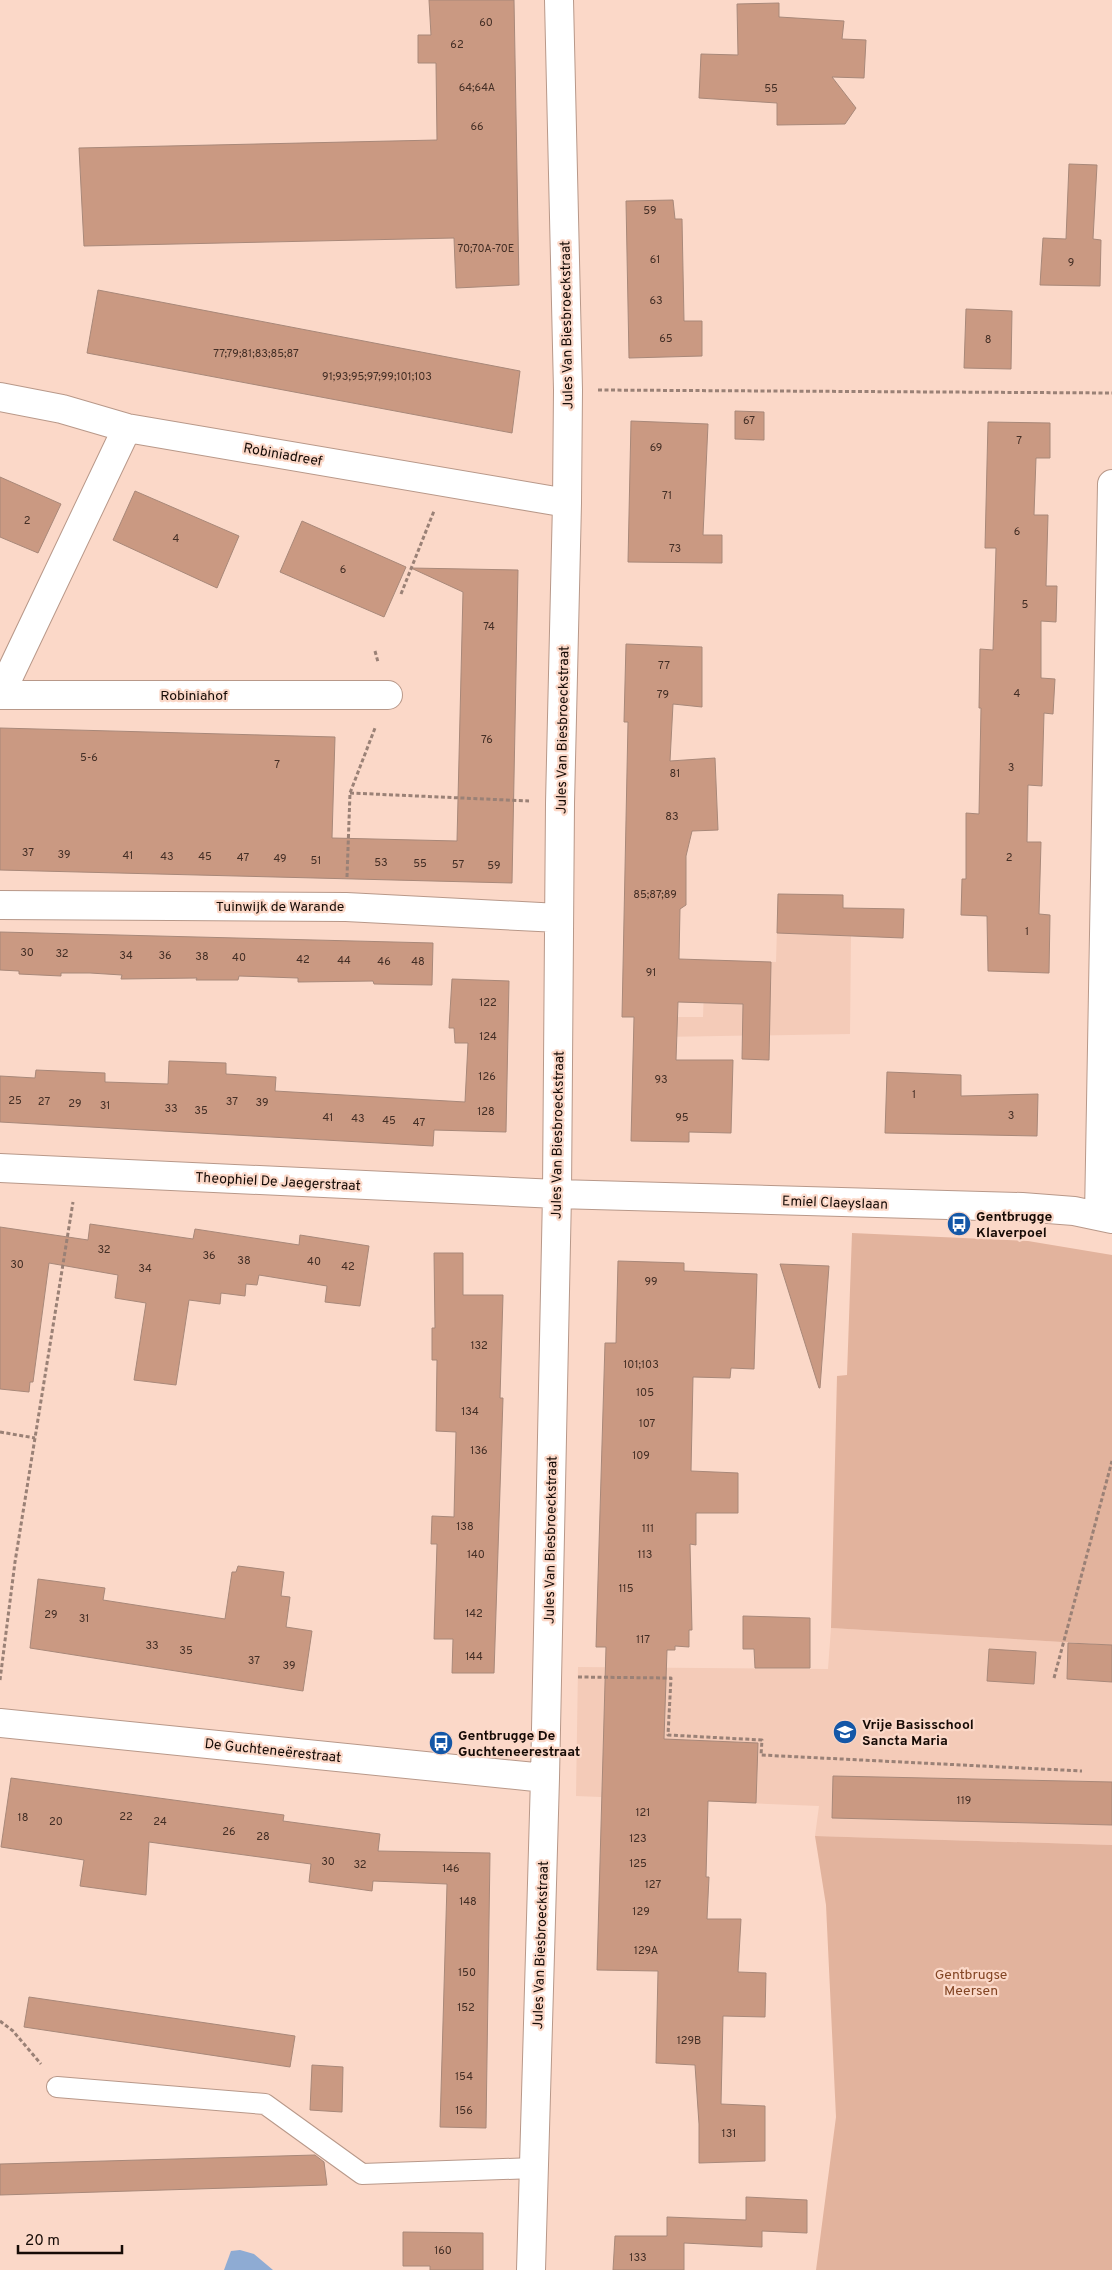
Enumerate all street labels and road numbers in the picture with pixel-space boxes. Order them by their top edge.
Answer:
street label: Jules Van Biesbroeckstraat [558,241,577,409]
street label: Robiniadreef [242,440,324,471]
street label: Jules Van Biesbroeckstraat [554,646,573,814]
street label: Robiniahof [160,688,228,705]
street label: Tuinwijk de Warande [216,899,344,916]
street label: Jules Van Biesbroeckstraat [549,1051,568,1219]
street label: Theophiel De Jaegerstraat [195,1170,361,1195]
street label: Emiel Claeyslaan [782,1193,888,1214]
street label: Jules Van Biesbroeckstraat [542,1456,561,1624]
street label: De Guchteneërestraat [204,1736,342,1767]
street label: Jules Van Biesbroeckstraat [530,1861,553,2030]

